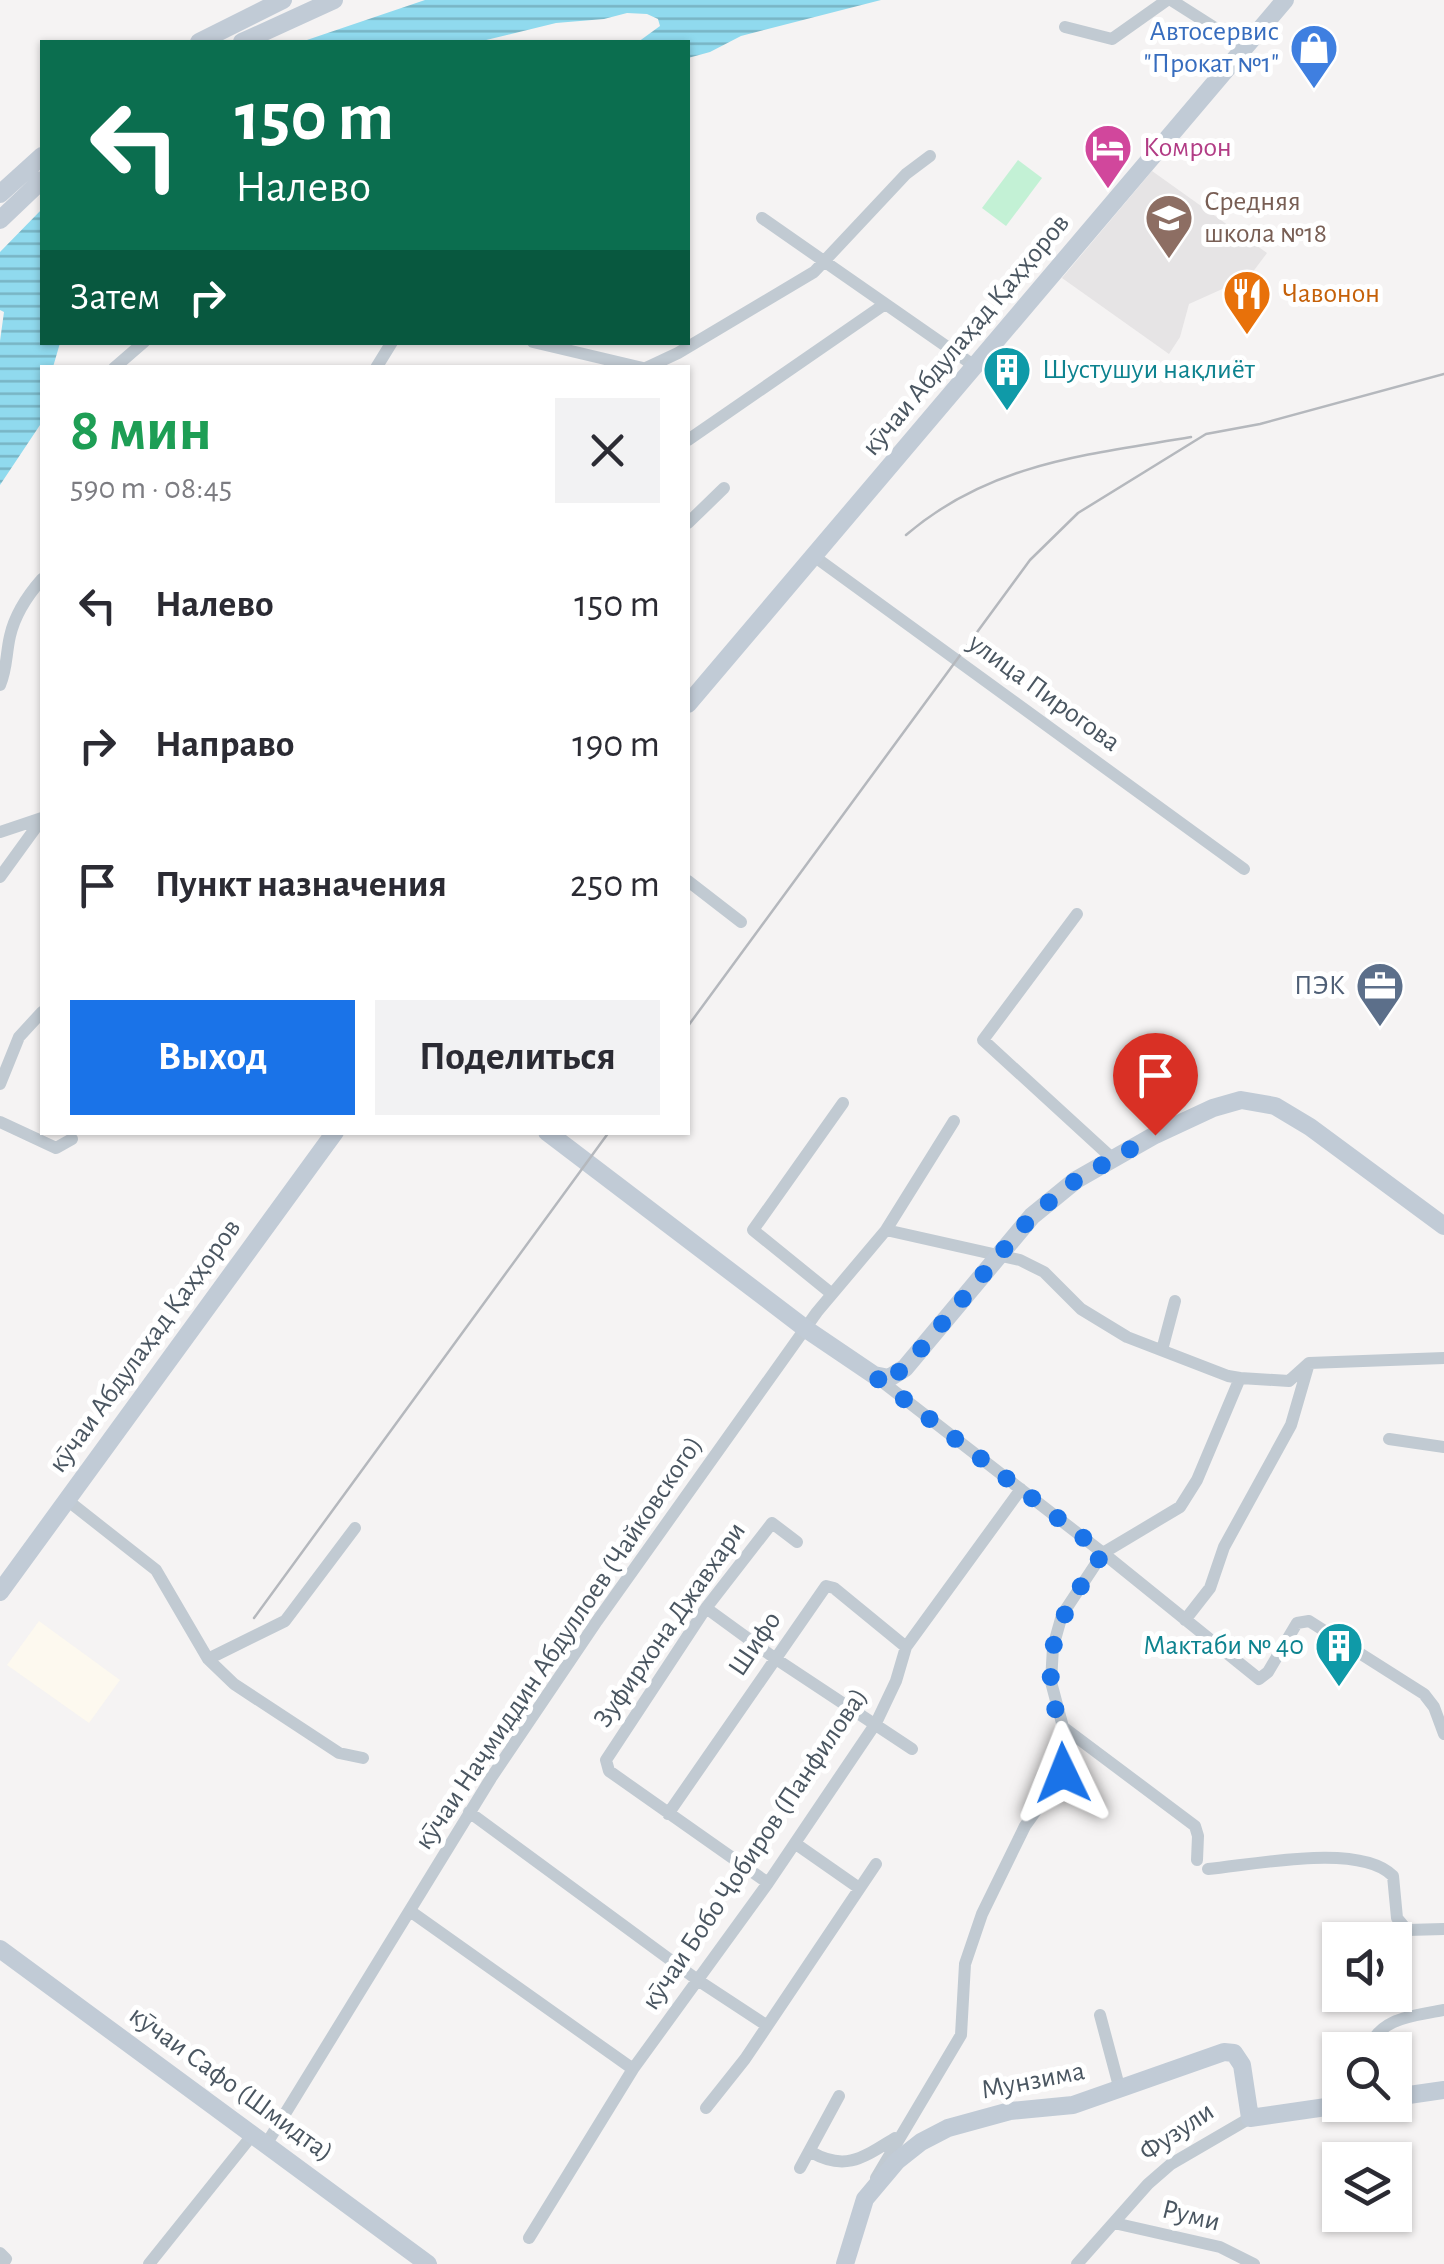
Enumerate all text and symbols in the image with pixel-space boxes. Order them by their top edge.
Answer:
place label: Автосервис "Прокат №1" [1144,18,1279,78]
shop icon: Автосервис "Прокат №1" [1288,22,1340,90]
icon: left [70,80,200,210]
text: 150 m [235,83,394,153]
hotel icon: Комрон [1082,122,1134,190]
place label: Комрон [1143,134,1232,162]
text: Налево [235,165,371,210]
place label: Средняя школа №18 [1204,188,1327,248]
school or university icon: Средняя школа №18 [1143,192,1195,260]
street label: кӯчаи Абдулаҳад Қаҳҳоров [857,209,1075,461]
restaurant icon: Чавонон [1221,268,1273,336]
icon: right [180,270,235,325]
text: Затем [70,279,160,317]
place label: Чавонон [1282,280,1380,308]
building icon: Шустушуи нақлиёт [981,344,1033,412]
place label: Шустушуи нақлиёт [1042,356,1256,384]
button: close [555,398,660,503]
text: 8 мин [70,401,212,461]
text: 590 m · 08:45 [70,472,232,504]
icon: left [70,578,125,633]
text: Налево [155,586,274,624]
text: 150 m [574,586,660,624]
street label: улица Пирогова [962,628,1125,757]
icon: right [70,718,125,773]
text: Направо [155,726,294,764]
text: 190 m [572,726,660,764]
icon: arrive [70,858,125,913]
text: Пункт назначения [155,866,447,904]
text: 250 m [570,866,660,904]
office icon: ПЭК [1354,960,1406,1028]
place label: ПЭК [1294,972,1345,1000]
button: Выход [70,1000,355,1115]
button: Поделиться [375,1000,660,1115]
pin [1113,1033,1198,1136]
icon: arrive [1128,1048,1183,1103]
street label: кӯчаи Абдулаҳад Қаҳҳоров [44,1214,246,1478]
street label: кӯчаи Наҷмиддин Абдуллоев (Чайковского) [410,1431,708,1855]
street label: Зуфирхона Джавхари [589,1517,751,1733]
street label: Шифо [724,1607,786,1681]
building icon: Мактаби № 40 [1313,1620,1365,1688]
place label: Мактаби № 40 [1143,1632,1304,1660]
street label: кӯчаи Бобо Ҷобиров (Панфилова) [637,1683,873,2015]
position arrow [1011,1721,1115,1825]
map controls [1322,1922,1412,2232]
button: sound [1322,1922,1412,2012]
street label: кӯчаи Сафо (Шмидта) [124,2001,338,2167]
button: search [1322,2032,1412,2122]
street label: Мунзима [979,2057,1087,2105]
street label: Фузули [1135,2097,1219,2167]
button: layers [1322,2142,1412,2232]
street label: Руми [1159,2195,1223,2237]

